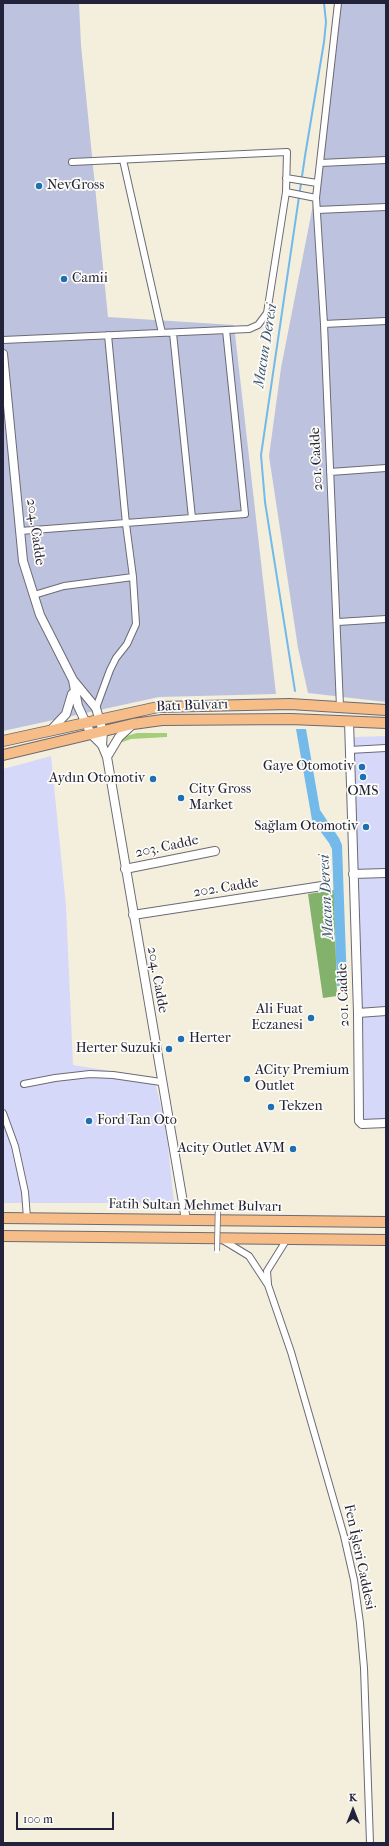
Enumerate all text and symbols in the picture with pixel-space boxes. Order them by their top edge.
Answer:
place label: NevGross [47,178,104,194]
marker: NevGross [34,181,44,191]
place label: Camii [72,271,108,287]
marker: Camii [59,274,69,284]
water label: Macun Deresi [250,303,282,389]
street label: 201. Cadde [307,427,327,491]
street label: 204. Cadde [22,498,48,566]
street label: Batı Bulvarı [156,696,228,716]
place label: Gaye Otomotiv [263,759,354,775]
marker: Gaye Otomotiv [357,762,367,772]
place label: Aydın Otomotiv [49,771,145,787]
marker: OMS [358,772,368,782]
marker: Aydın Otomotiv [148,774,158,784]
place label: City Gross Market [189,782,251,814]
place label: OMS [348,784,378,800]
marker: City Gross Market [176,793,186,803]
place label: Sağlam Otomotiv [254,819,358,835]
marker: Sağlam Otomotiv [361,822,371,832]
street label: 203. Cadde [134,832,200,862]
water label: Macun Deresi [316,854,338,940]
street label: 202. Cadde [192,875,260,901]
street label: 204. Cadde [143,945,171,1015]
street label: 201. Cadde [334,963,354,1027]
place label: Ali Fuat Eczanesi [251,1002,303,1034]
marker: Ali Fuat Eczanesi [306,1013,316,1023]
place label: Herter [189,1031,231,1047]
marker: Herter [176,1034,186,1044]
place label: Herter Suzuki [76,1041,161,1057]
marker: Herter Suzuki [164,1044,174,1054]
place label: ACity Premium Outlet [255,1063,349,1096]
marker: ACity Premium Outlet [242,1074,252,1084]
place label: Tekzen [279,1099,323,1115]
marker: Tekzen [266,1102,276,1112]
place label: Ford Tan Oto [97,1113,177,1129]
marker: Ford Tan Oto [84,1116,94,1126]
place label: Acity Outlet AVM [177,1141,285,1157]
marker: Acity Outlet AVM [288,1144,298,1154]
street label: Fatih Sultan Mehmet Bulvarı [108,1196,282,1216]
street label: Fen İşleri Caddesi [340,1503,378,1611]
north arrow [333,1790,373,1830]
text: K [349,1791,357,1804]
scale bar [18,1804,116,1830]
text: 100 m [23,1812,53,1826]

